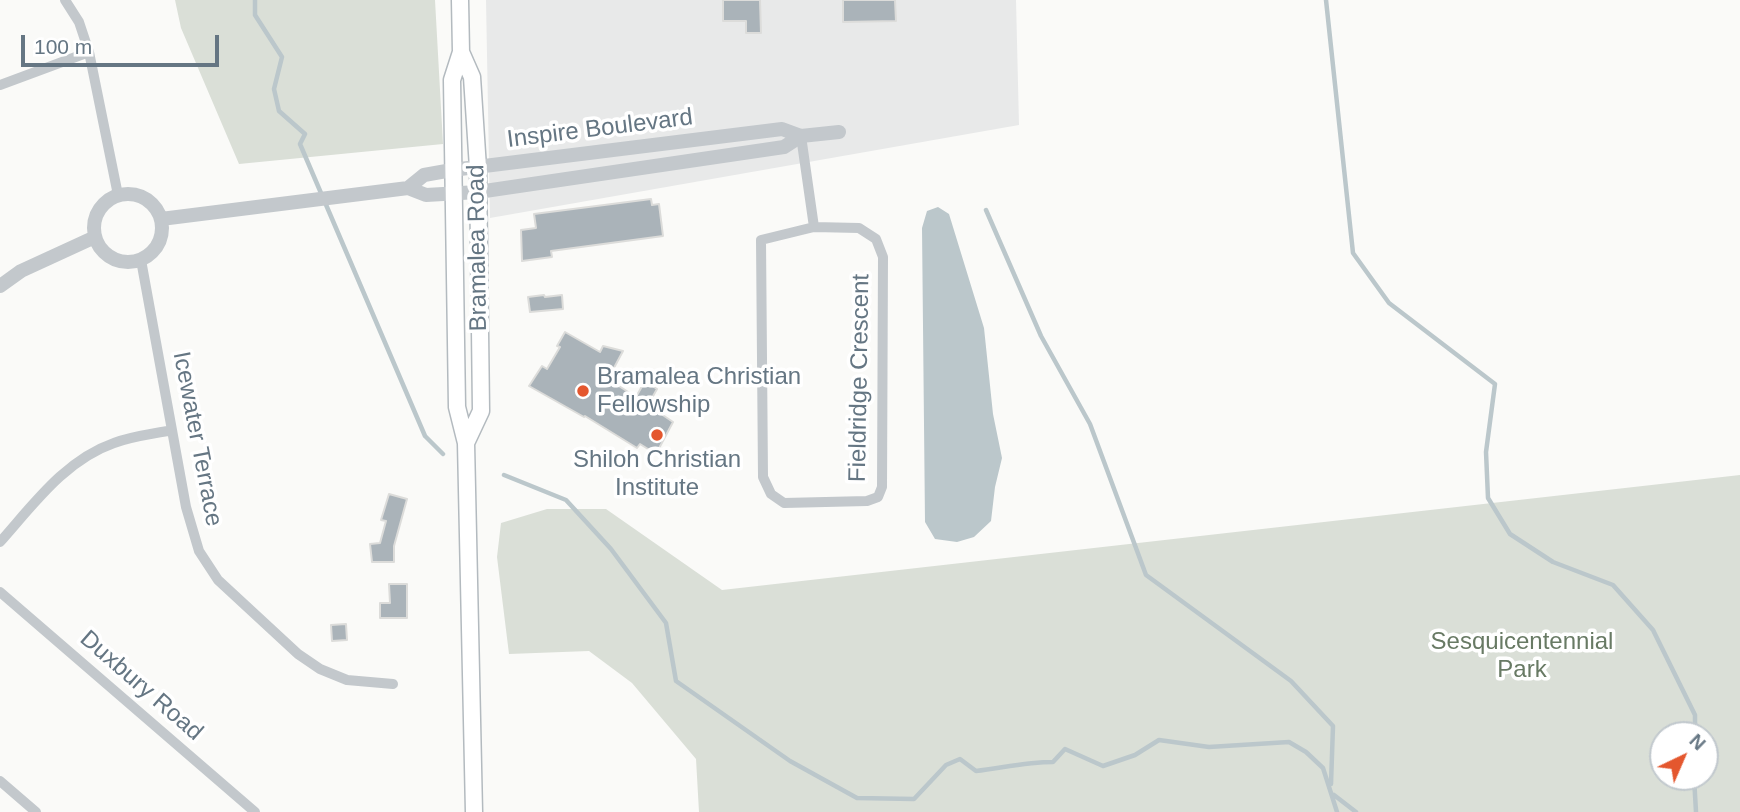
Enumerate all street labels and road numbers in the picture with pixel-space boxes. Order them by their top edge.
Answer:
street label: Inspire Boulevard [506,103,694,155]
street label: Bramalea Road [462,164,494,332]
street label: Fieldridge Crescent [844,274,876,482]
street label: Icewater Terrace [166,349,228,529]
street label: Duxbury Road [74,625,208,747]

